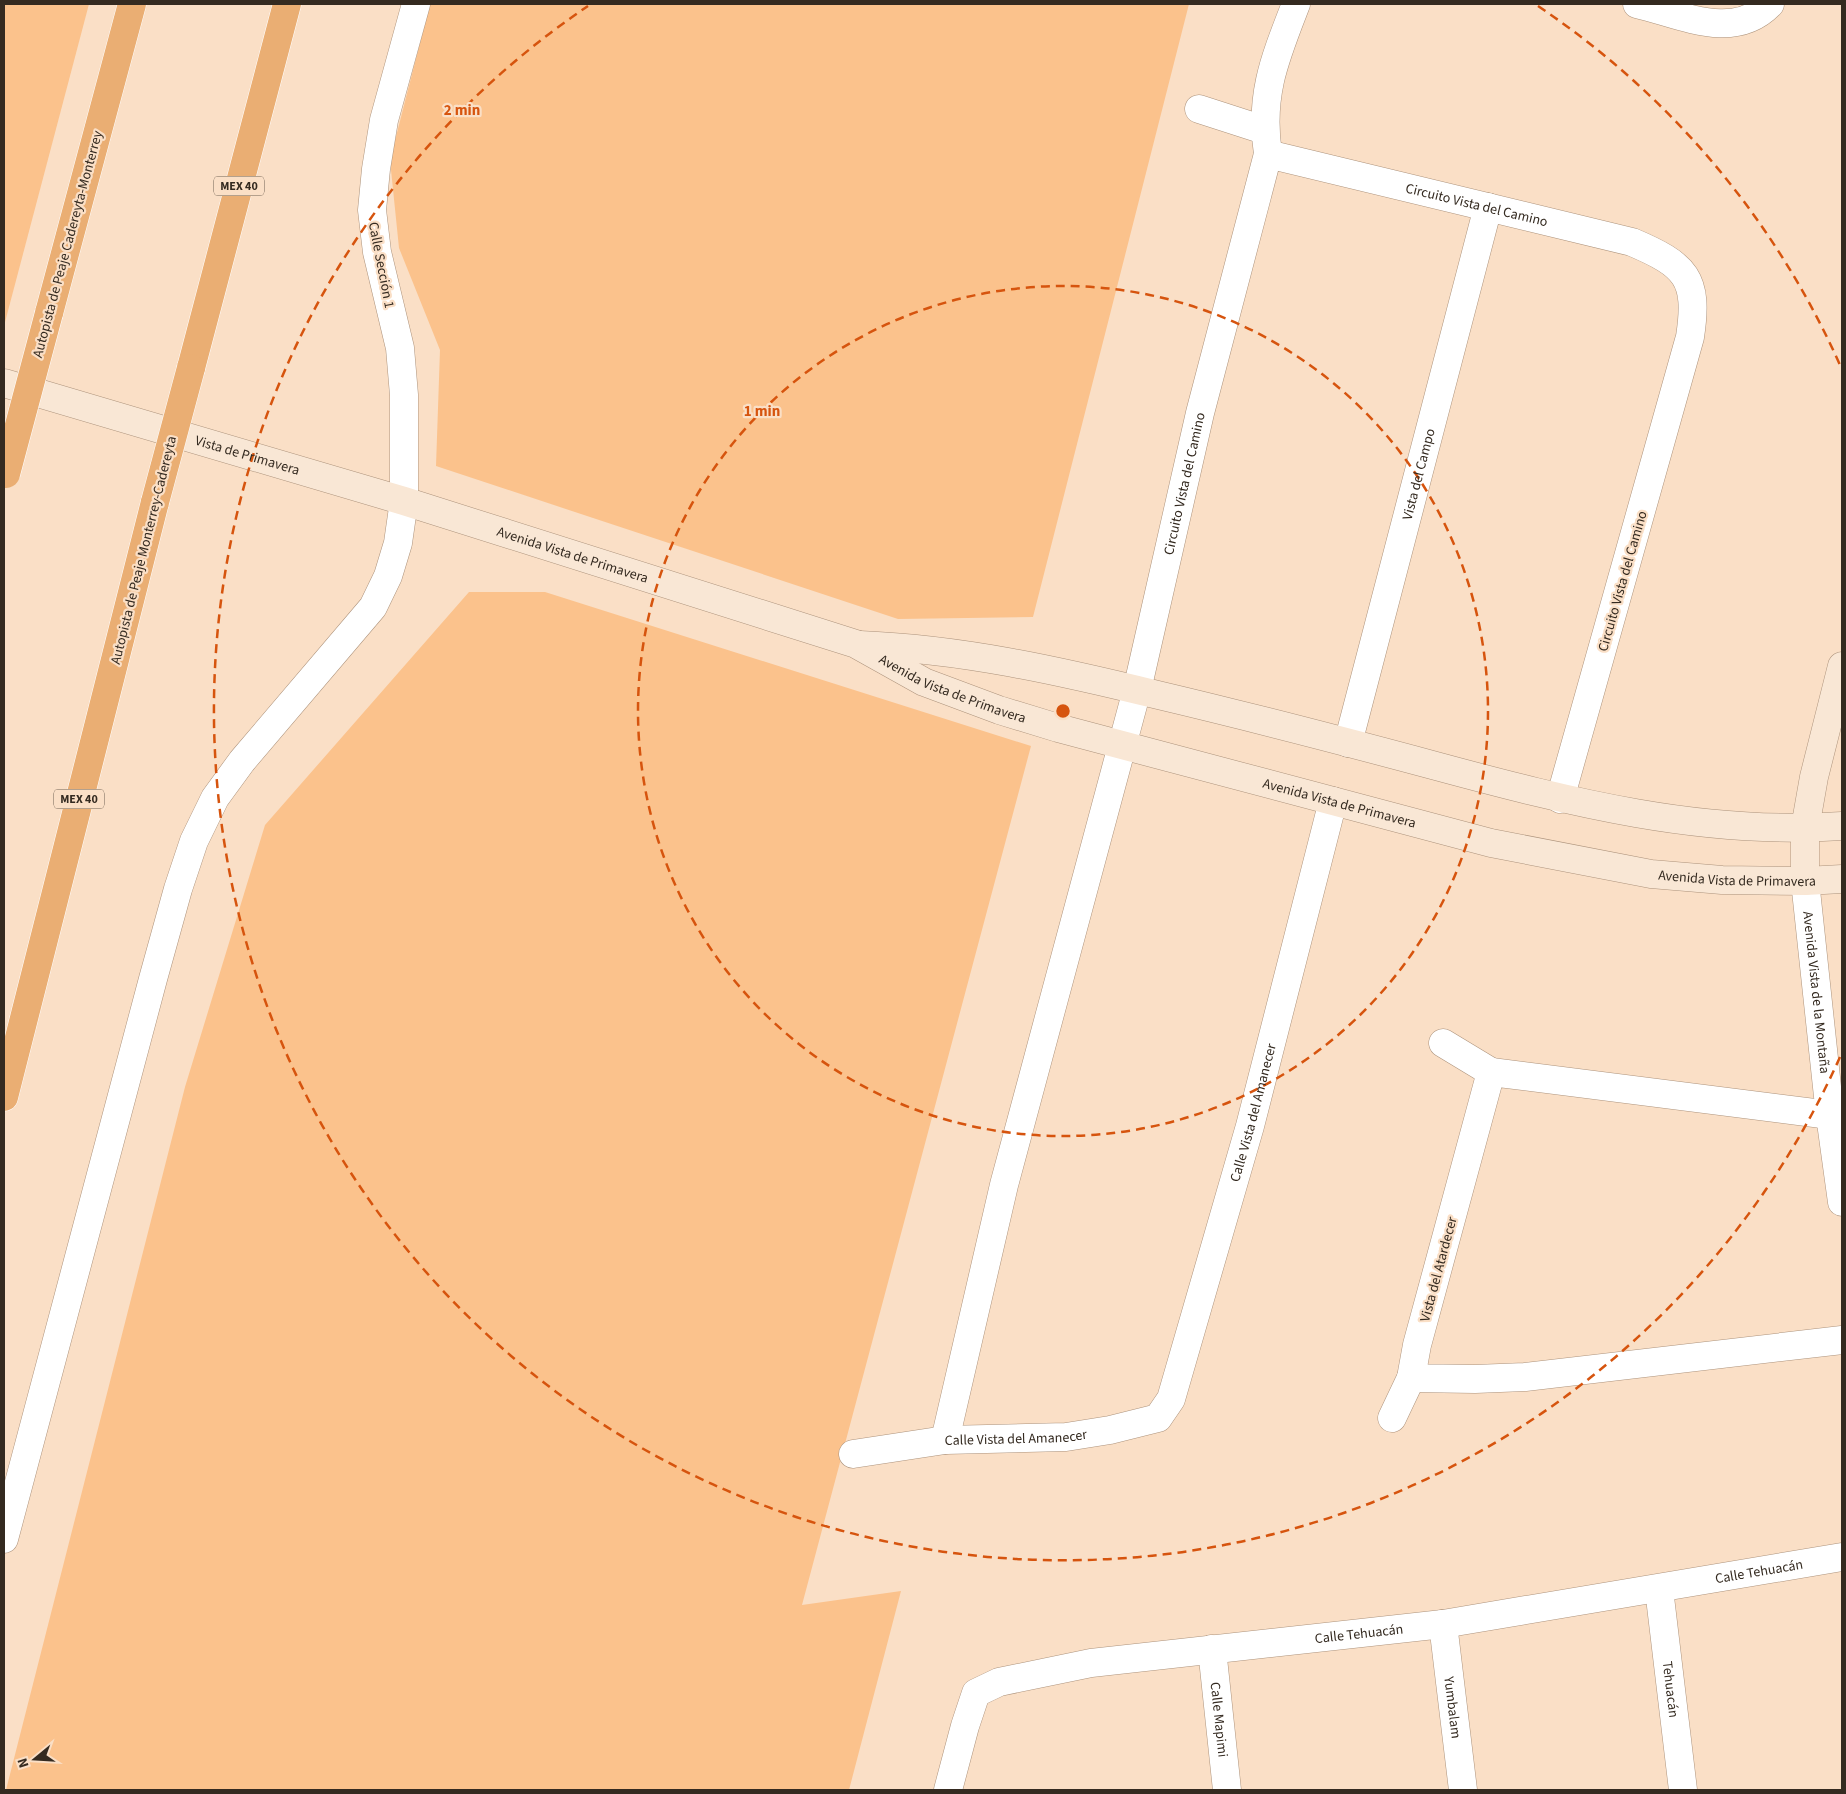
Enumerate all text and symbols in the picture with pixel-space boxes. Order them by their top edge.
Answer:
text: 2 min [444,100,480,121]
street label: Autopista de Peaje Cadereyta-Monterrey [28,128,108,360]
road number: MEX 40 [214,177,264,196]
street label: Circuito Vista del Camino [1403,179,1550,232]
street label: Calle Sección 1 [363,220,399,310]
text: 1 min [744,401,780,422]
street label: Circuito Vista del Camino [1159,411,1211,557]
street label: Vista del Campo [1398,426,1441,522]
street label: Vista de Primavera [193,431,302,481]
street label: Autopista de Peaje Monterrey-Cadereyta [106,434,182,666]
street label: Circuito Vista del Camino [1593,509,1653,654]
street label: Avenida Vista de Primavera [494,522,651,589]
street label: Avenida Vista de Primavera [875,650,1028,729]
centre of rings [1054,702,1072,720]
street label: Avenida Vista de Primavera [1260,774,1418,834]
road number: MEX 40 [54,790,104,809]
street label: Avenida Vista de Primavera [1657,866,1816,892]
street label: Avenida Vista de la Montaña [1797,910,1835,1075]
street label: Calle Vista del Amanecer [1225,1041,1282,1184]
street label: Vista del Atardecer [1415,1214,1463,1324]
street label: Calle Vista del Amanecer [944,1425,1089,1451]
street label: Calle Tehuacán [1714,1555,1805,1589]
street label: Calle Tehuacán [1314,1619,1404,1649]
street label: Tehuacán [1657,1660,1683,1719]
street label: Yumbalam [1438,1674,1466,1740]
street label: Calle Mapimi [1205,1681,1232,1758]
north arrow [10,1734,60,1784]
text: N [13,1755,35,1770]

